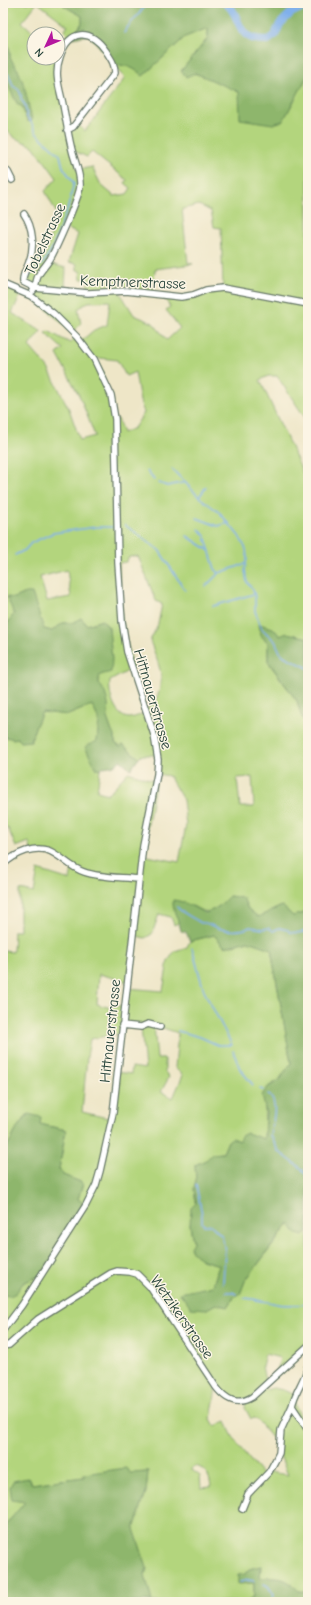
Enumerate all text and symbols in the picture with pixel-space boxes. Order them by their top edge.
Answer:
north arrow [26,26,66,66]
text: N [32,45,46,60]
street label: Tobelstrasse [21,200,70,278]
street label: Kemptnerstrasse [80,271,187,293]
street label: Hittnauerstrasse [130,647,176,752]
street label: Hittnauerstrasse [96,978,124,1084]
street label: Wetzikerstrasse [147,1272,218,1363]

